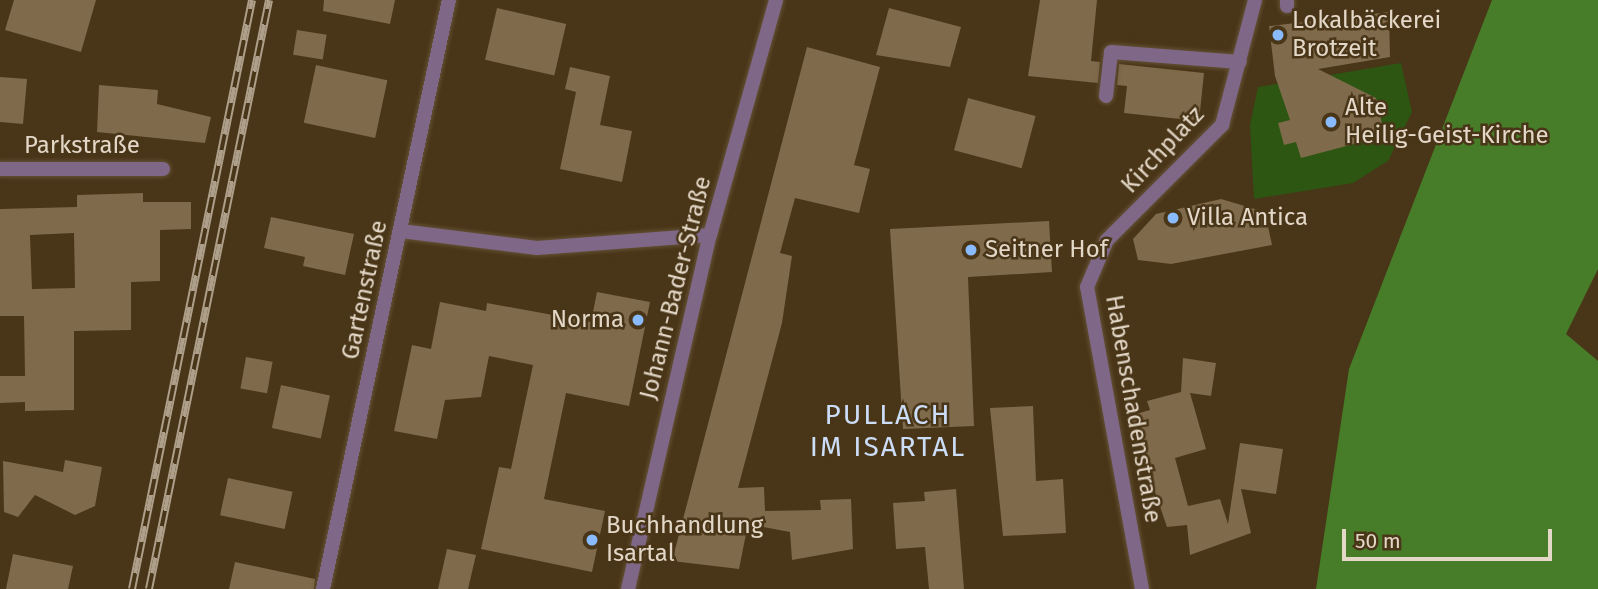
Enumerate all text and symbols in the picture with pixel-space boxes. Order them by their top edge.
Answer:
place label: Lokalbäckerei Brotzeit [1292,7,1441,63]
marker: Lokalbäckerei Brotzeit [1270,27,1286,43]
place label: Alte Heilig-Geist-Kirche [1345,94,1549,150]
street label: Kirchplatz [1116,101,1210,199]
marker: Alte Heilig-Geist-Kirche [1323,114,1339,130]
street label: Parkstraße [24,132,140,160]
street label: Johann-Bader-Straße [634,173,718,403]
place label: Villa Antica [1187,204,1308,232]
marker: Villa Antica [1165,210,1181,226]
street label: Gartenstraße [336,218,394,362]
place label: Seitner Hof [985,236,1108,264]
marker: Seitner Hof [963,242,979,258]
street label: Habenschadenstraße [1099,293,1167,525]
place label: Norma [551,306,624,334]
marker: Norma [630,312,646,328]
district label: PULLACH IM ISARTAL [811,398,965,464]
place label: Buchhandlung Isartal [606,512,763,568]
scale bar [1346,516,1556,560]
text: 50 m [1355,528,1401,554]
marker: Buchhandlung Isartal [584,532,600,548]

